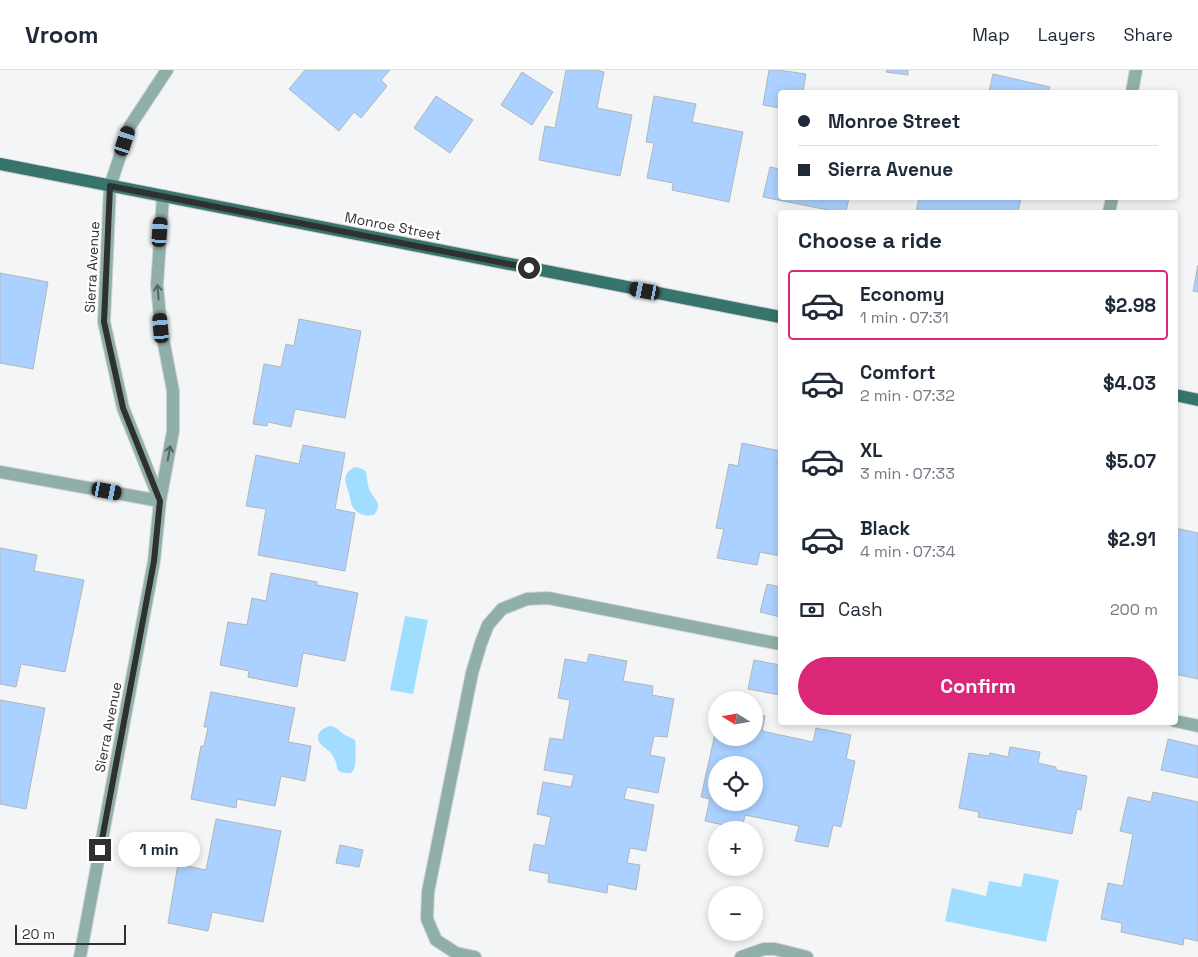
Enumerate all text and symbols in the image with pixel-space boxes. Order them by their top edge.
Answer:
text: Vroom [25,19,99,50]
text: Map [972,23,1010,46]
text: Layers [1038,23,1095,46]
text: Share [1123,23,1173,46]
text: Monroe Street [828,109,960,134]
car [113,124,136,158]
text: Sierra Avenue [828,157,953,182]
street label: Monroe Street [343,208,443,244]
car [151,217,168,247]
street label: Sierra Avenue [81,221,103,313]
text: Choose a ride [798,226,942,254]
route start [518,257,540,279]
car [628,281,661,301]
text: Economy [860,282,944,307]
icon: car [800,283,845,328]
one-way arrow [153,284,162,300]
text: $2.98 [1104,293,1156,318]
text: 1 min · 07:31 [860,307,949,328]
car [152,312,169,344]
text: Comfort [860,360,936,385]
icon: car [800,361,845,406]
text: $4.03 [1103,371,1156,396]
text: 2 min · 07:32 [860,385,955,406]
text: XL [860,438,883,463]
icon: car [800,439,845,484]
one-way arrow [164,445,174,461]
text: $5.07 [1105,449,1156,474]
text: 3 min · 07:33 [860,463,955,484]
car [90,481,123,501]
text: Black [860,516,910,541]
icon: car [800,517,845,562]
text: $2.91 [1107,527,1156,552]
text: 4 min · 07:34 [860,541,956,562]
icon: cash [798,596,826,624]
text: Cash [838,597,883,622]
text: 200 m [1110,599,1158,620]
button: Confirm [798,657,1158,715]
street label: Sierra Avenue [90,680,126,774]
north arrow [708,691,762,746]
map controls [708,691,763,941]
button: locate [708,756,763,811]
button: + [708,821,763,876]
callout: 1 min [118,832,200,868]
route end [89,839,111,861]
text: 1 min [139,839,179,860]
button: − [708,886,763,941]
scale bar [15,922,126,945]
text: 20 m [22,925,55,943]

